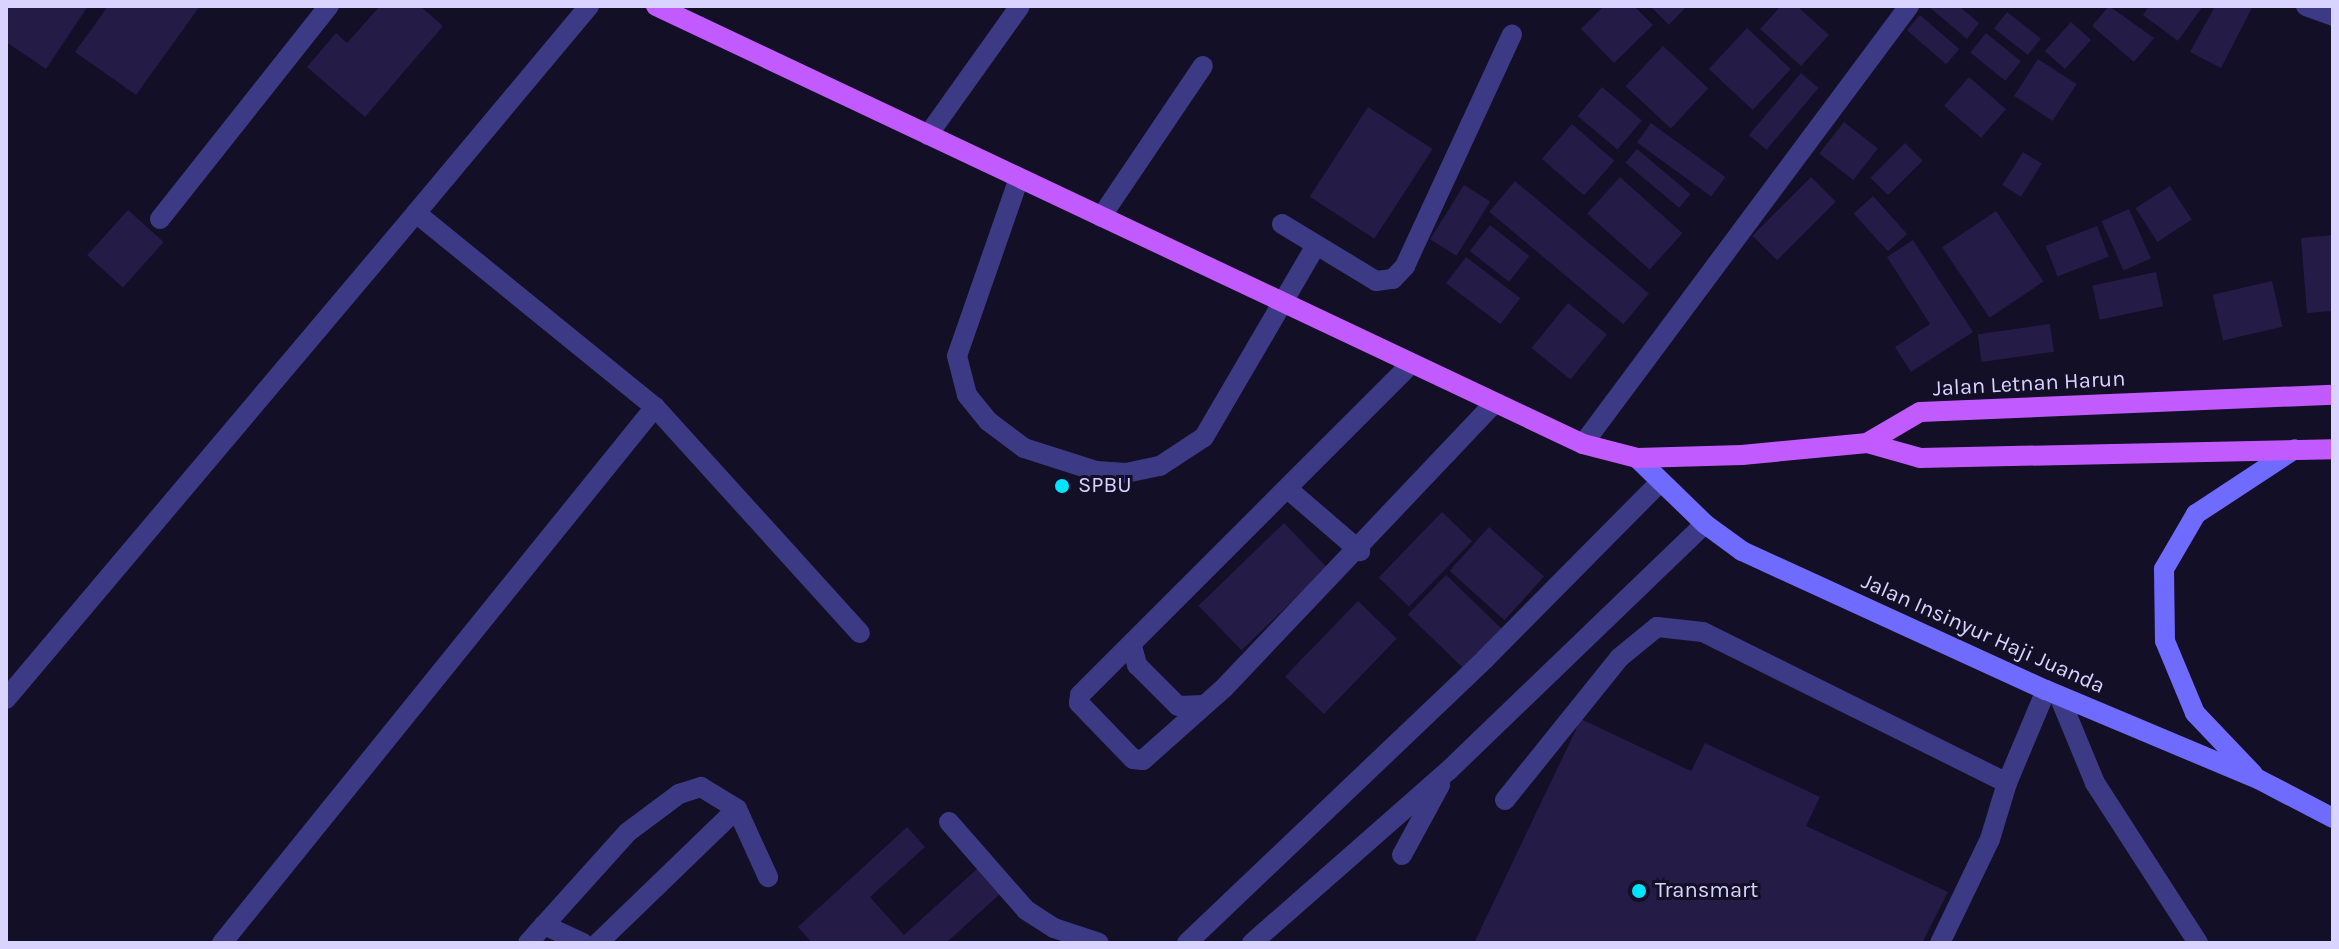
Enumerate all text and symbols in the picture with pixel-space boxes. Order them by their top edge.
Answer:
street label: Jalan Letnan Harun [1932,366,2126,402]
place label: SPBU [1078,473,1132,499]
marker: SPBU [1053,477,1071,495]
street label: Jalan Insinyur Haji Juanda [1857,568,2109,700]
place label: Transmart [1655,878,1758,904]
marker: Transmart [1630,882,1648,900]

